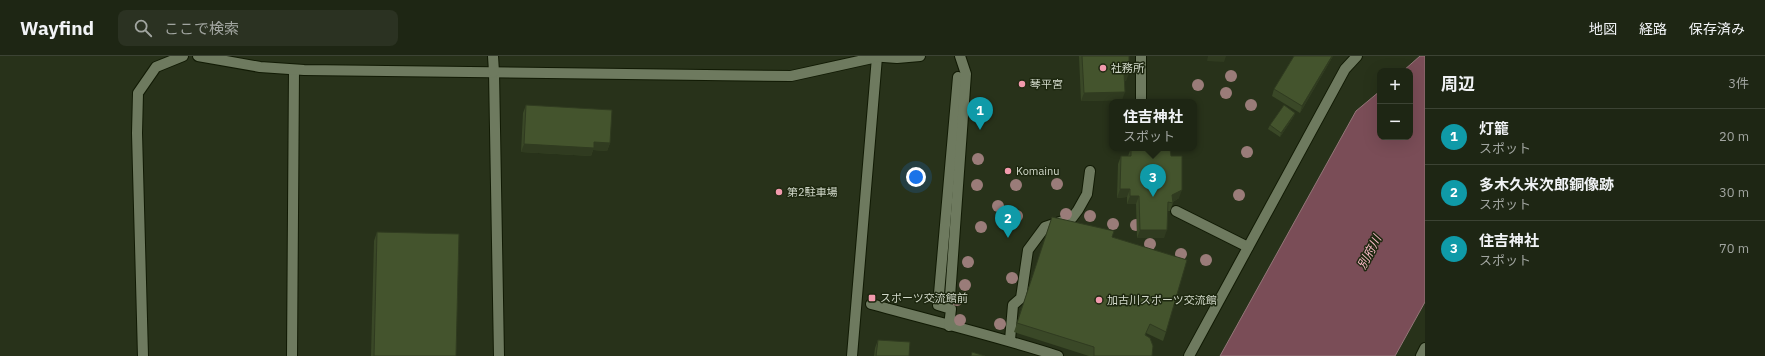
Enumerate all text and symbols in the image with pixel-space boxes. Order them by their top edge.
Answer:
search box [118,10,398,46]
text: Wayfind [20,16,94,40]
icon: search [132,17,154,39]
text: ここで検索 [164,19,239,38]
text: 地図 [1589,20,1617,38]
text: 経路 [1639,20,1667,38]
text: 保存済み [1689,20,1745,38]
place label: 社務所 [1111,61,1145,75]
marker: 社務所 [1098,63,1108,73]
map controls [1377,68,1413,140]
button: + [1377,68,1413,104]
text: 周辺 [1441,73,1475,95]
text: 3件 [1728,75,1749,92]
place label: 琴平宮 [1030,77,1063,91]
marker: 琴平宮 [1017,79,1027,89]
pin: 1 [967,97,993,130]
popup [1109,99,1197,151]
button: − [1377,104,1413,140]
text: 住吉神社 [1123,107,1183,126]
text: 灯籠 [1479,119,1509,138]
text: スポット [1123,128,1175,145]
text: 1 [1450,128,1458,145]
text: 20 m [1719,128,1749,145]
text: スポット [1479,140,1531,157]
place label: Komainu [1016,164,1060,178]
pin: 3 [1140,164,1166,197]
marker: Komainu [1003,166,1013,176]
your location [906,167,926,187]
text: 多木久米次郎銅像跡 [1479,175,1614,194]
text: 2 [1450,184,1458,201]
text: 30 m [1719,184,1749,201]
place label: 第2駐車場 [787,185,838,199]
marker: 第2駐車場 [774,187,784,197]
text: スポット [1479,196,1531,213]
pin: 2 [995,205,1021,238]
water label: 別府川 [1354,231,1385,271]
text: 住吉神社 [1479,231,1539,250]
text: 3 [1450,240,1458,257]
text: 70 m [1719,240,1749,257]
text: スポット [1479,252,1531,269]
place label: スポーツ交流館前 [880,291,968,305]
marker: スポーツ交流館前 [867,293,877,303]
place label: 加古川スポーツ交流館 [1107,293,1217,307]
marker: 加古川スポーツ交流館 [1094,295,1104,305]

